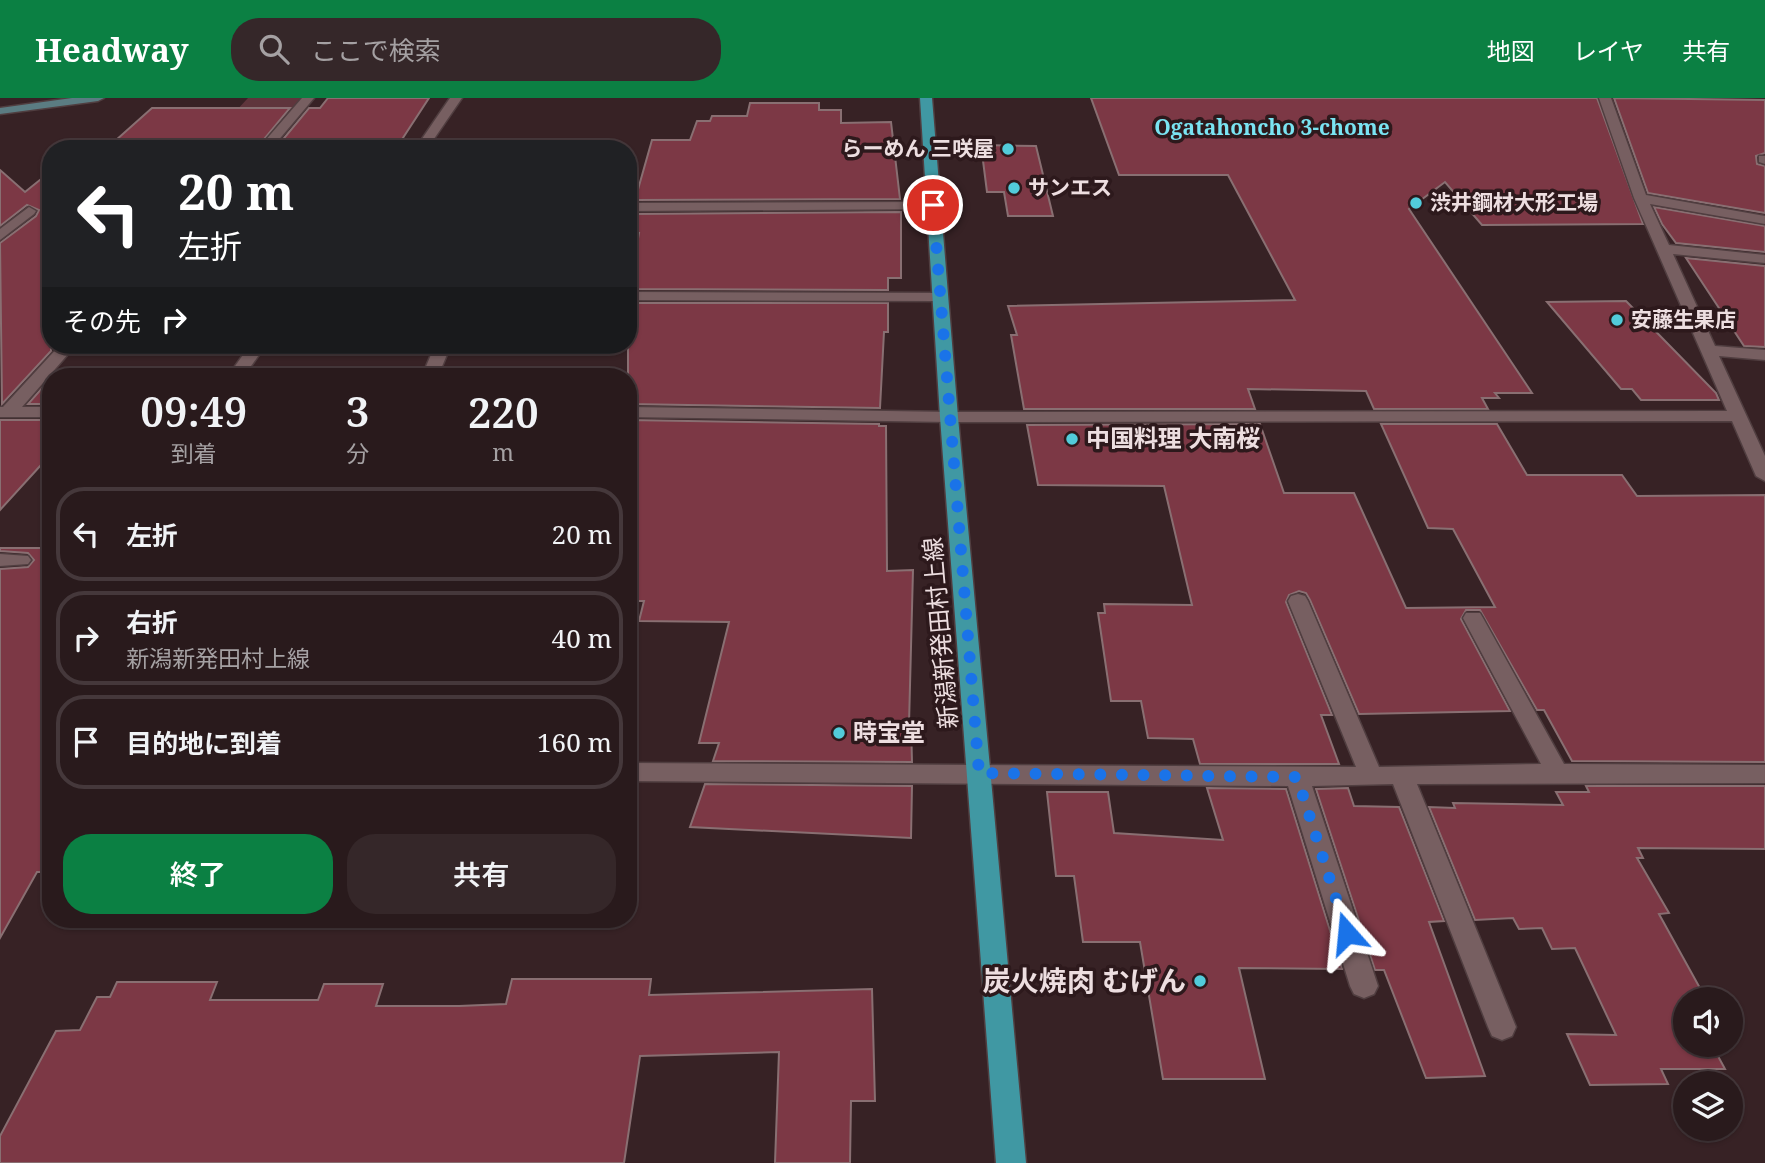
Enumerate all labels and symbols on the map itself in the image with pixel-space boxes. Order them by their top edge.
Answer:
district label: Ogatahoncho 3-chome [1154,113,1390,141]
place label: らーめん 三咲屋 [842,134,994,162]
marker: らーめん 三咲屋 [1000,141,1016,157]
place label: サンエス [1028,173,1112,201]
pin [903,175,963,235]
marker: サンエス [1006,180,1022,196]
place label: 渋井鋼材大形工場 [1430,188,1598,216]
marker: 渋井鋼材大形工場 [1408,195,1424,211]
place label: 安藤生果店 [1631,305,1736,333]
marker: 安藤生果店 [1609,312,1625,328]
place label: 中国料理 大南桜 [1086,421,1260,454]
marker: 中国料理 大南桜 [1064,431,1080,447]
street label: 新潟新発田村上線 [915,536,964,730]
place label: 時宝堂 [853,715,925,748]
marker: 時宝堂 [831,725,847,741]
position arrow [1310,896,1384,970]
place label: 炭火焼肉 むげん [983,961,1186,999]
marker: 炭火焼肉 むげん [1192,973,1208,989]

